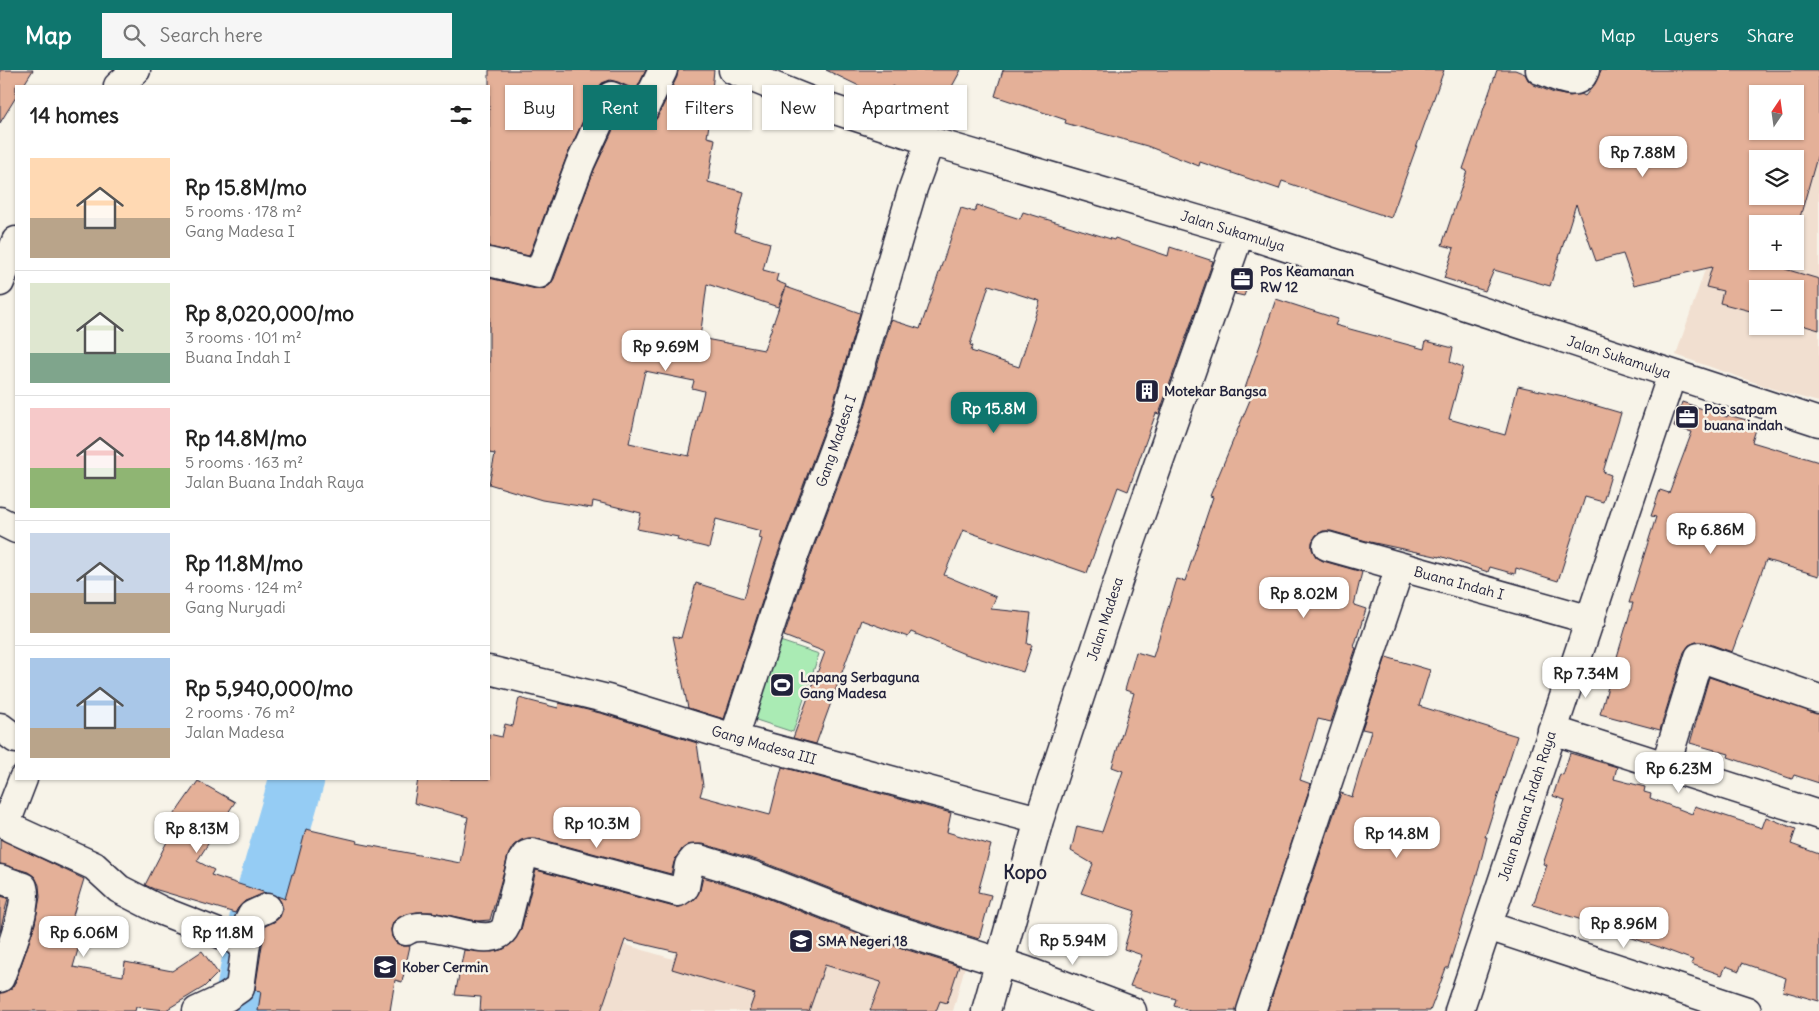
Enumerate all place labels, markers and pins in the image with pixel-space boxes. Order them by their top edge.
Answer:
pin: Rp 7.88M [1591,136,1695,178]
place label: Pos Keamanan RW 12 [1260,262,1354,296]
office icon: Pos Keamanan RW 12 [1229,266,1255,292]
pin: Rp 9.69M [614,330,718,372]
building icon: Motekar Bangsa [1134,378,1160,404]
place label: Motekar Bangsa [1164,382,1267,400]
pin: Rp 15.8M [942,392,1046,434]
place label: Pos satpam buana indah [1704,400,1783,434]
office icon: Pos satpam buana indah [1674,404,1700,430]
pin: Rp 6.86M [1659,512,1763,555]
pin: Rp 8.02M [1252,576,1356,619]
pin: Rp 7.34M [1534,656,1638,699]
place label: Lapang Serbaguna Gang Madesa [800,668,920,702]
sports icon: Lapang Serbaguna Gang Madesa [769,672,795,698]
pin: Rp 6.23M [1627,752,1731,794]
pin: Rp 10.3M [545,806,649,849]
pin: Rp 8.13M [145,812,249,854]
pin: Rp 14.8M [1345,816,1449,859]
pin: Rp 8.96M [1572,906,1676,949]
pin: Rp 6.06M [32,916,136,958]
pin: Rp 11.8M [171,916,275,958]
pin: Rp 5.94M [1021,924,1125,966]
school or university icon: SMA Negeri 18 [788,928,814,954]
place label: SMA Negeri 18 [818,932,908,950]
school or university icon: Kober Cermin [372,954,398,980]
place label: Kober Cermin [402,958,488,976]

